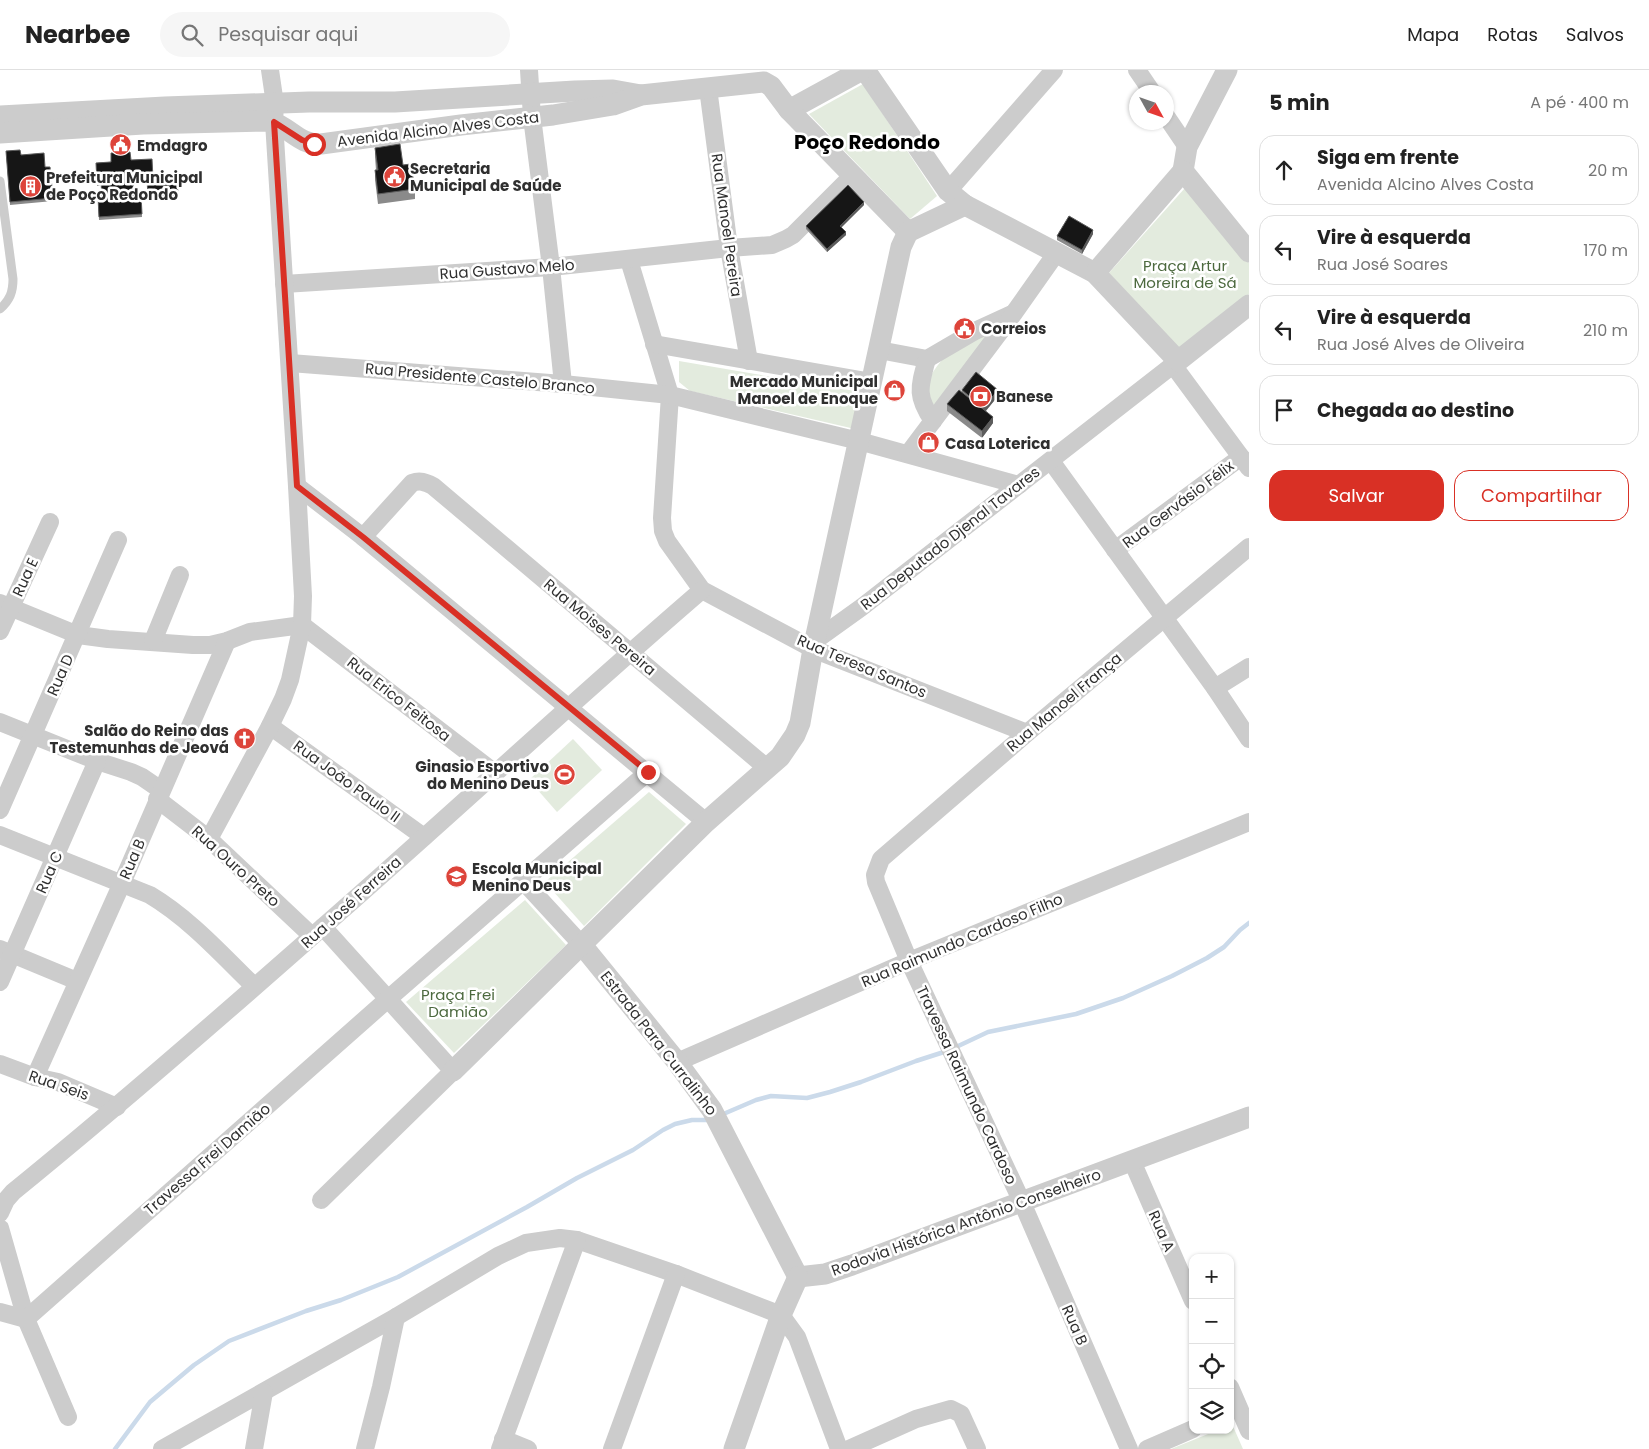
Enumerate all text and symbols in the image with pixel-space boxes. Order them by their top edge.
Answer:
search box [160,12,510,57]
text: Nearbee [25,18,130,51]
icon: search [178,21,206,49]
text: Pesquisar aqui [218,21,358,48]
text: Mapa [1407,22,1459,47]
text: Rotas [1487,22,1538,47]
text: Salvos [1566,22,1624,47]
north arrow [1129,85,1174,130]
text: 5 min [1269,88,1330,117]
text: A pé · 400 m [1530,91,1629,114]
street label: Avenida Alcino Alves Costa [336,106,540,152]
district label: Poço Redondo [794,128,940,156]
public building icon: Emdagro [109,133,133,157]
route start [303,133,326,156]
place label: Emdagro [137,135,208,156]
text: Siga em frente [1317,144,1459,171]
street label: Rua Manoel Pereira [707,152,747,298]
icon: ahead [1270,156,1298,184]
place label: Secretaria Municipal de Saúde [410,158,561,196]
text: 20 m [1588,159,1628,182]
public building icon: Secretaria Municipal de Saúde [382,165,406,189]
place label: Prefeitura Municipal de Poço Redondo [46,167,203,205]
text: Avenida Alcino Alves Costa [1317,173,1534,196]
building icon: Prefeitura Municipal de Poço Redondo [18,174,42,198]
text: Vire à esquerda [1317,224,1471,251]
icon: left [1270,236,1298,264]
text: 170 m [1583,239,1628,262]
text: Rua José Soares [1317,253,1448,276]
street label: Rua Gustavo Melo [439,254,575,284]
park label: Praça Artur Moreira de Sá [1133,255,1237,293]
text: Vire à esquerda [1317,304,1471,331]
public building icon: Correios [953,316,977,340]
icon: left [1270,316,1298,344]
place label: Correios [981,318,1046,339]
text: 210 m [1583,319,1628,342]
text: Rua José Alves de Oliveira [1317,333,1525,356]
street label: Rua Presidente Castelo Branco [364,357,596,399]
place label: Mercado Municipal Manoel de Enoque [730,371,878,409]
shop icon: Mercado Municipal Manoel de Enoque [882,378,906,402]
bank icon: Banese [968,384,992,408]
place label: Banese [996,386,1053,407]
icon: arrive [1270,396,1298,424]
text: Chegada ao destino [1317,397,1514,424]
shop icon: Casa Loterica [917,431,941,455]
place label: Casa Loterica [945,433,1051,454]
street label: Rua Gervásio Félix [1118,455,1238,553]
street label: Rua Deputado Djenal Tavares [856,461,1044,615]
button: Salvar [1269,470,1444,521]
button: Compartilhar [1454,470,1629,521]
street label: Rua E [7,554,43,600]
street label: Rua Moises Pereira [539,574,661,680]
street label: Rua Teresa Santos [794,629,930,703]
street label: Rua Manoel França [1002,648,1126,756]
street label: Rua D [42,651,78,699]
street label: Rua Erico Feitosa [343,652,455,746]
place label: Salão do Reino das Testemunhas de Jeová [50,720,229,758]
church icon: Salão do Reino das Testemunhas de Jeová [233,727,257,751]
street label: Rua João Paulo II [289,735,405,827]
place label: Ginasio Esportivo do Menino Deus [415,756,549,794]
route end [637,761,660,784]
sports icon: Ginasio Esportivo do Menino Deus [553,763,577,787]
street label: Rua Ouro Preto [187,821,285,911]
street label: Rua B [114,836,150,882]
street label: Rua C [30,847,68,897]
street label: Rua José Ferreira [296,851,406,953]
place label: Escola Municipal Menino Deus [472,858,602,896]
school or university icon: Escola Municipal Menino Deus [444,865,468,889]
street label: Rua Raimundo Cardoso Filho [858,888,1066,992]
street label: Estrada Para Curralinho [596,966,722,1120]
street label: Travessa Raimundo Cardoso [912,982,1022,1188]
park label: Praça Frei Damião [421,984,495,1022]
street label: Rua Seis [26,1065,92,1105]
street label: Travessa Frei Damião [139,1098,275,1220]
street label: Rodovia Histórica Antônio Conselheiro [828,1163,1104,1281]
street label: Rua A [1144,1207,1180,1255]
map controls [1189,1254,1234,1434]
button: + [1189,1254,1234,1299]
button: − [1189,1299,1234,1344]
street label: Rua B [1057,1302,1093,1348]
button: locate [1189,1344,1234,1389]
button: layers [1189,1389,1234,1434]

